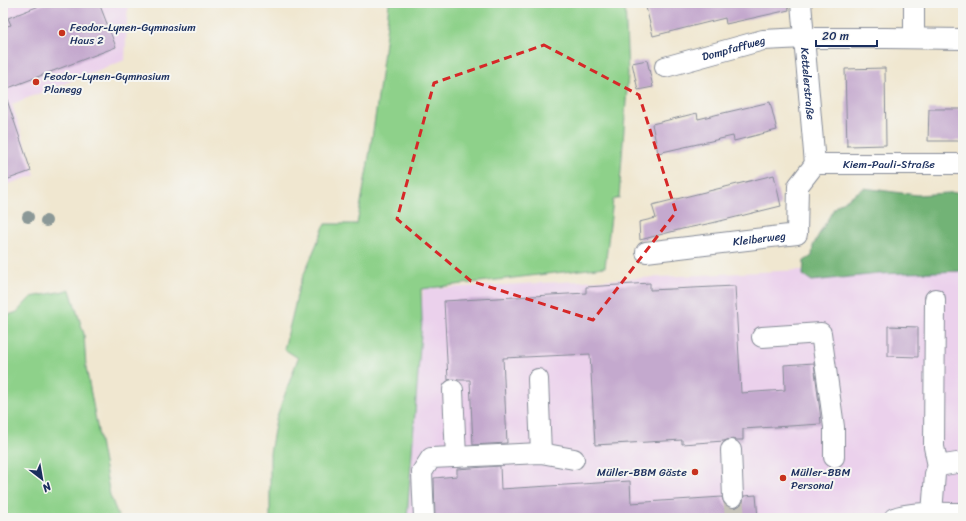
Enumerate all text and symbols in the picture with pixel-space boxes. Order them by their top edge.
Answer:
place label: Feodor-Lynen-Gymnasium Haus 2 [70,18,196,50]
scale bar [816,22,877,48]
text: 20 m [822,25,849,47]
marker: Feodor-Lynen-Gymnasium Haus 2 [57,28,67,38]
street label: Dompfaffweg [700,30,768,66]
street label: Kettelerstraße [795,47,821,121]
place label: Feodor-Lynen-Gymnasium Planegg [44,67,170,99]
marker: Feodor-Lynen-Gymnasium Planegg [31,77,41,87]
street label: Kiem-Pauli-Straße [843,155,935,174]
street label: Kleiberweg [732,226,787,251]
north arrow [22,459,62,499]
place label: Müller-BBM Gäste [597,463,687,482]
place label: Müller-BBM Personal [791,463,850,495]
marker: Müller-BBM Gäste [690,467,700,477]
marker: Müller-BBM Personal [778,473,788,483]
text: N [38,477,56,497]

